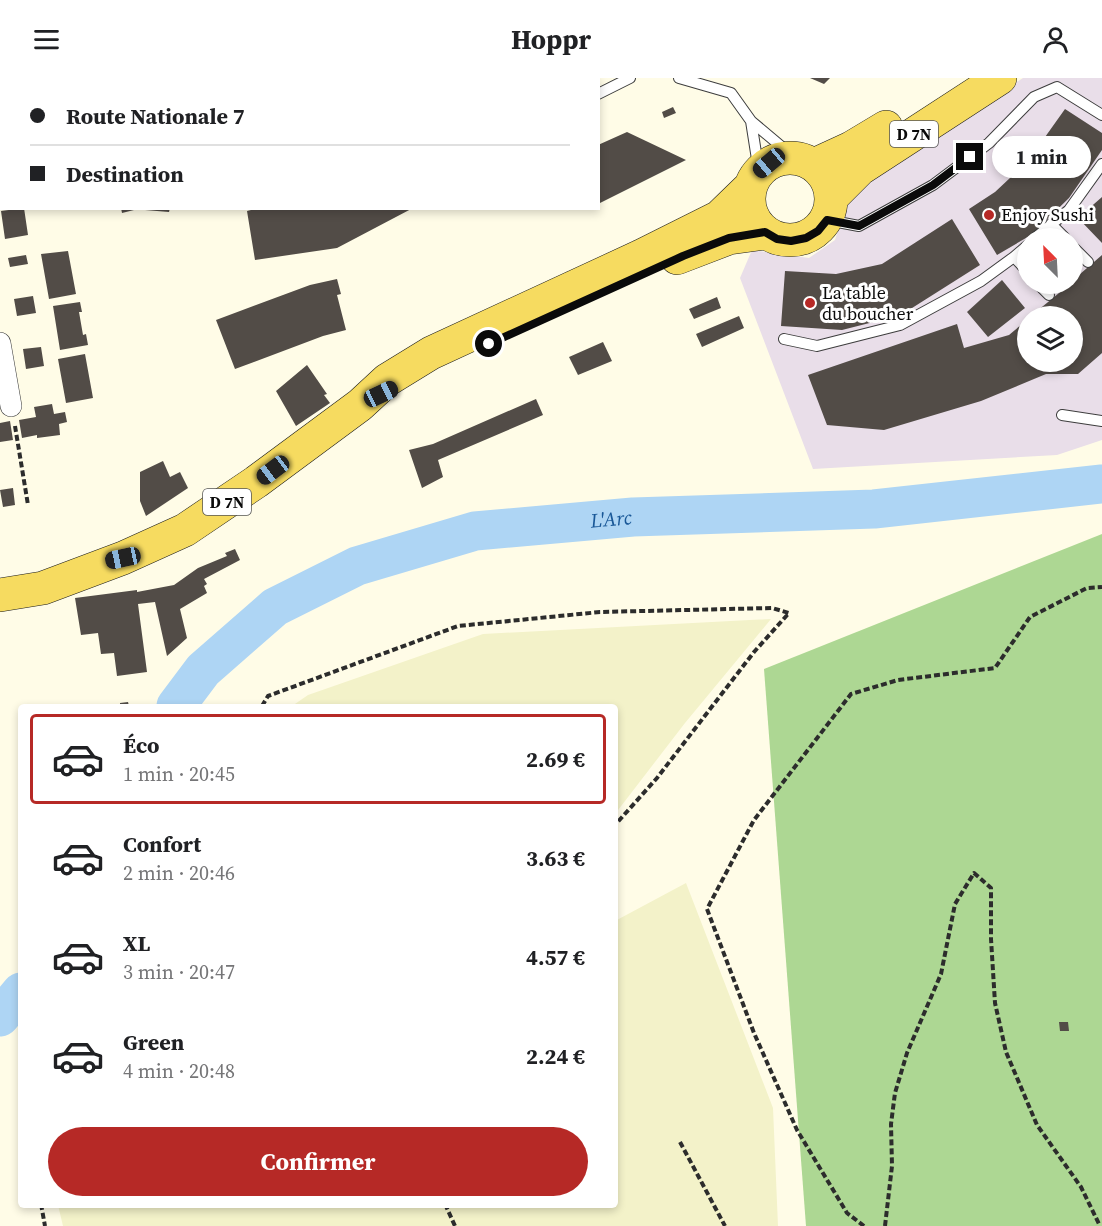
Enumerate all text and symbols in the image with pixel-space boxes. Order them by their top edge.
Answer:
text: Hoppr [511,21,591,58]
icon: menu [30,23,63,56]
icon: person [1039,23,1072,56]
text: Route Nationale 7 [66,101,245,131]
road number: D 7N [890,121,938,147]
callout: 1 min [991,136,1090,178]
route end [956,143,983,170]
text: 1 min [1016,143,1067,171]
car [749,145,789,181]
text: Destination [66,159,184,189]
place label: Enjoy Sushi [1001,202,1094,227]
marker: Enjoy Sushi [982,208,996,222]
north arrow [1017,228,1083,294]
map controls [1017,228,1083,372]
place label: La table du boucher [822,280,914,326]
marker: La table du boucher [803,296,817,310]
button: layers [1017,306,1083,372]
route start [475,330,502,357]
car [361,378,401,410]
car [253,452,293,488]
road number: D 7N [203,489,251,515]
water label: L'Arc [588,503,634,535]
car [104,545,142,571]
text: Éco [123,730,160,760]
icon: car [51,732,105,786]
text: 2.69 € [526,744,585,774]
text: 1 min · 20:45 [123,760,235,788]
text: Confort [123,829,201,859]
icon: car [51,831,105,885]
text: 3.63 € [526,843,585,873]
text: 2 min · 20:46 [123,859,235,887]
text: XL [123,928,150,958]
icon: car [51,930,105,984]
text: 4.57 € [526,942,585,972]
text: 3 min · 20:47 [123,958,235,986]
text: Green [123,1027,184,1057]
icon: car [51,1029,105,1083]
text: 2.24 € [526,1041,585,1071]
text: 4 min · 20:48 [123,1057,235,1085]
button: Confirmer [48,1127,588,1196]

